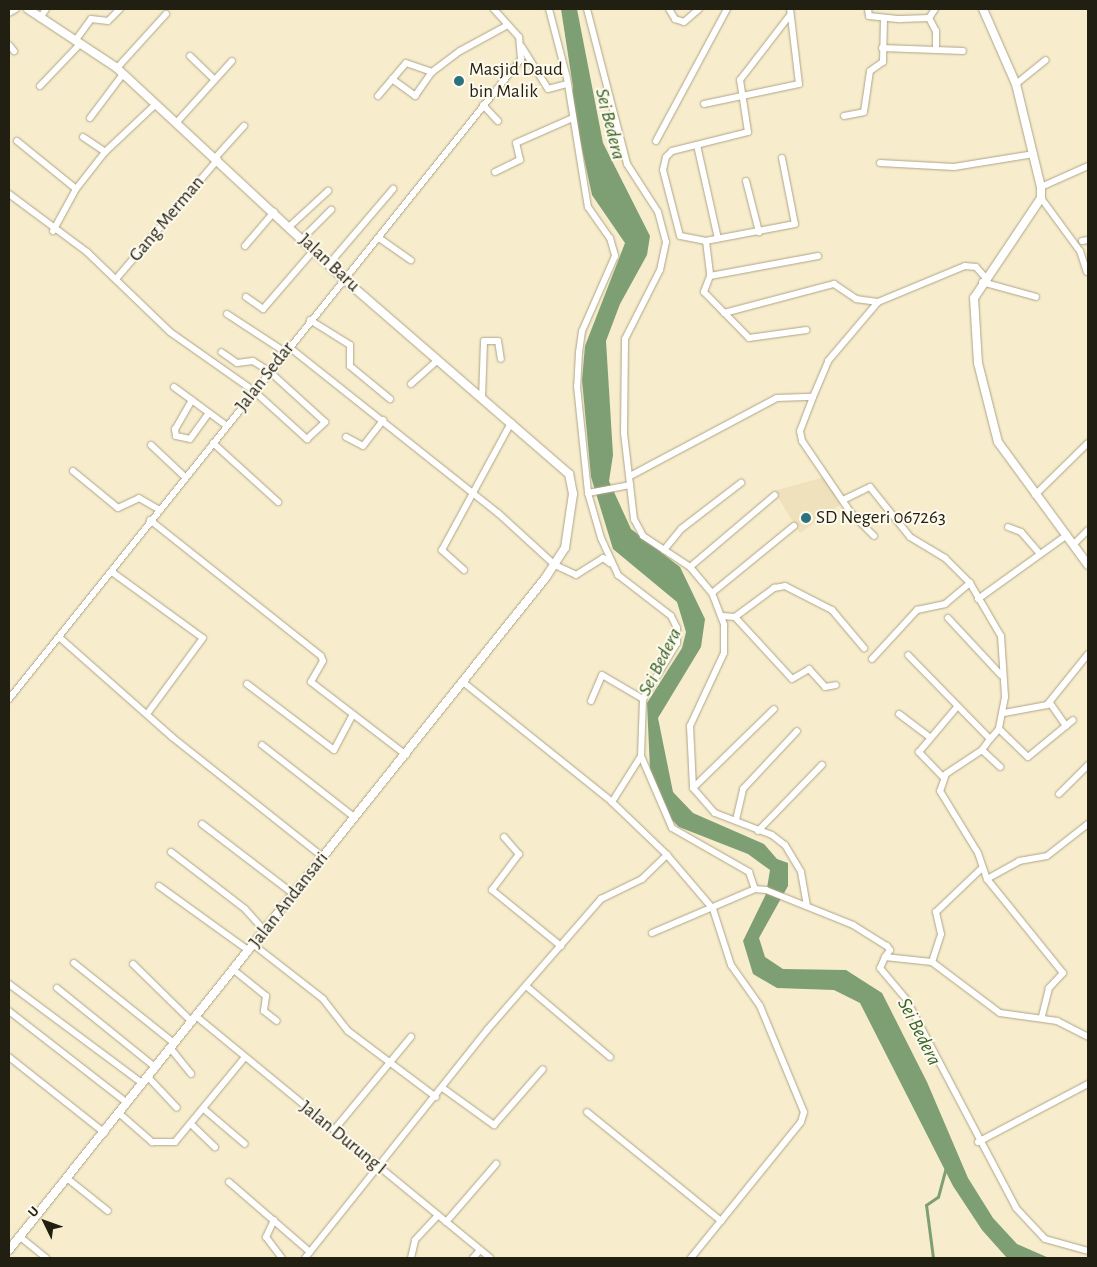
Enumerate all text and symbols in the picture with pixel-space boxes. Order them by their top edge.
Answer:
place label: Masjid Daud bin Malik [469,59,563,103]
marker: Masjid Daud bin Malik [453,75,465,87]
water label: Sei Bedera [590,86,630,162]
street label: Gang Merman [124,171,210,267]
street label: Jalan Baru [294,229,364,297]
street label: Jalan Sedar [231,338,299,416]
place label: SD Negeri 067263 [816,507,946,529]
marker: SD Negeri 067263 [800,512,812,524]
water label: Sei Bedera [633,624,687,700]
street label: Jalan Andansari [244,847,334,953]
water label: Sei Bedera [892,994,946,1070]
street label: Jalan Durung I [295,1096,391,1180]
north arrow [20,1197,70,1247]
text: U [26,1204,42,1220]

